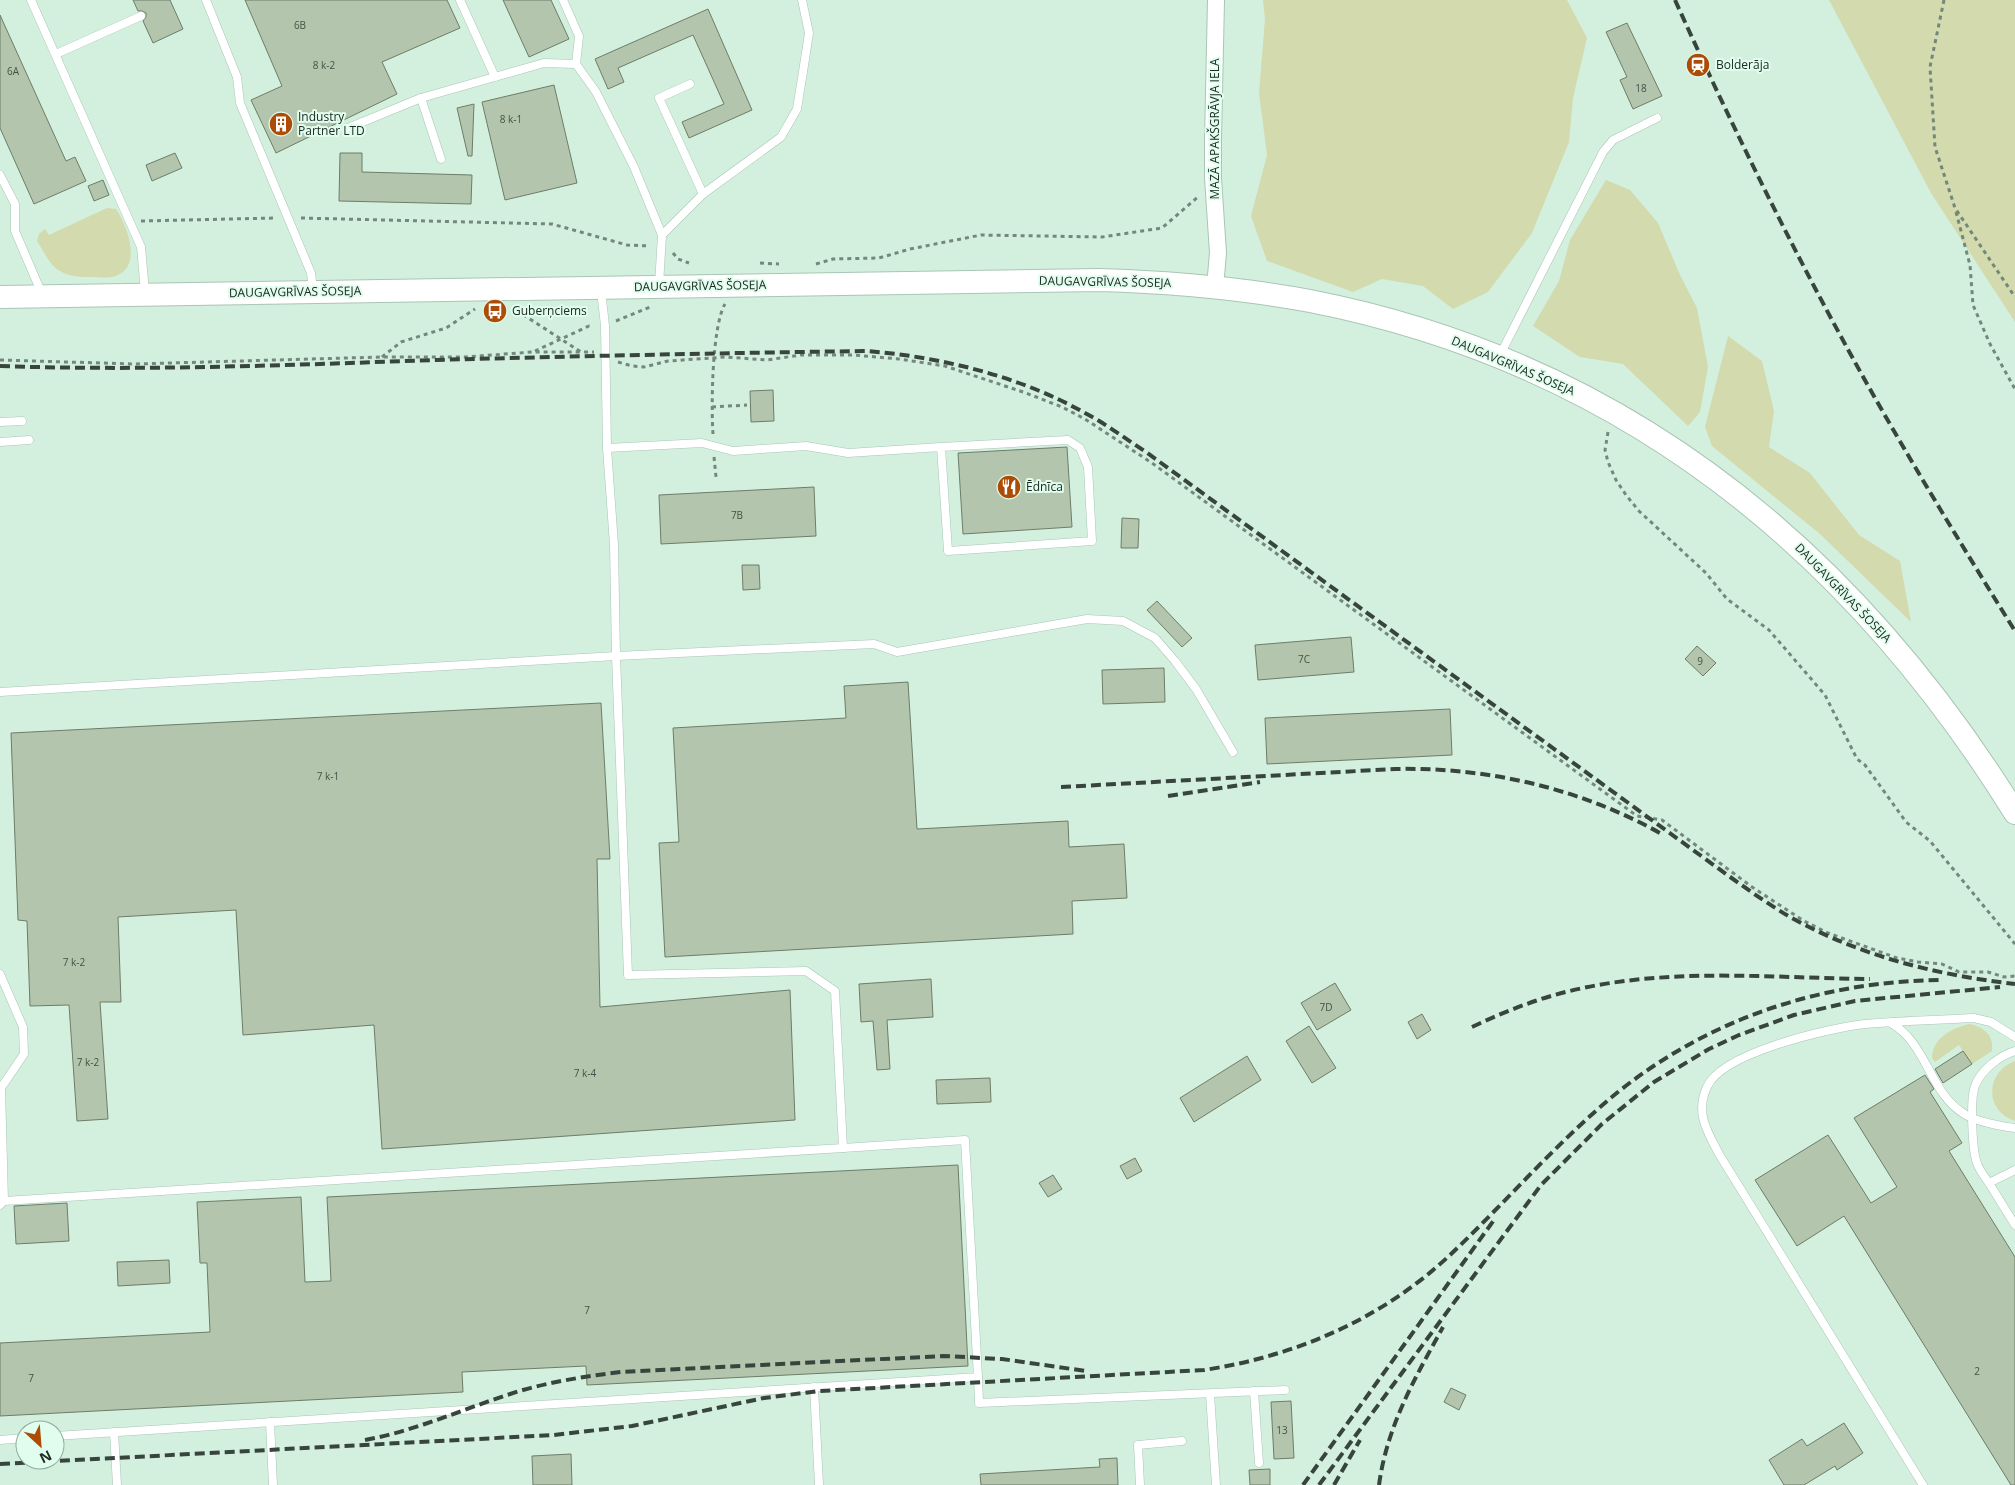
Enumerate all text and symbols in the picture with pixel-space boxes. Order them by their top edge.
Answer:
house number: 6B [294,18,306,32]
station icon: Bolderāja [1685,52,1711,78]
place label: Bolderāja [1716,56,1769,73]
house number: 8 k-2 [313,58,336,72]
street label: MAZĀ APAKŠGRĀVJA IELA [1206,58,1223,199]
house number: 6A [7,64,20,78]
house number: 18 [1635,81,1647,95]
place label: Industry Partner LTD [298,108,365,139]
building icon: Industry Partner LTD [268,111,294,137]
house number: 8 k-1 [500,112,522,126]
street label: DAUGAVGRĪVAS ŠOSEJA [1039,272,1172,291]
street label: DAUGAVGRĪVAS ŠOSEJA [634,276,767,295]
street label: DAUGAVGRĪVAS ŠOSEJA [229,282,362,301]
bus stop icon: Guberņciems [482,298,508,324]
place label: Guberņciems [512,302,587,319]
street label: DAUGAVGRĪVAS ŠOSEJA [1449,332,1578,399]
restaurant icon: Ēdnīca [996,474,1022,500]
place label: Ēdnīca [1026,478,1063,495]
house number: 7B [731,508,743,522]
street label: DAUGAVGRĪVAS ŠOSEJA [1791,539,1896,646]
house number: 7C [1298,652,1310,666]
house number: 9 [1697,654,1703,668]
house number: 7 k-1 [317,769,339,783]
house number: 7 k-2 [63,955,86,969]
house number: 7D [1320,1000,1332,1014]
house number: 7 k-2 [77,1055,100,1069]
house number: 7 k-4 [574,1066,597,1080]
house number: 7 [584,1303,590,1317]
house number: 2 [1974,1364,1980,1378]
house number: 7 [28,1371,34,1385]
north arrow [15,1420,65,1470]
house number: 13 [1276,1423,1288,1437]
text: N [37,1446,55,1468]

